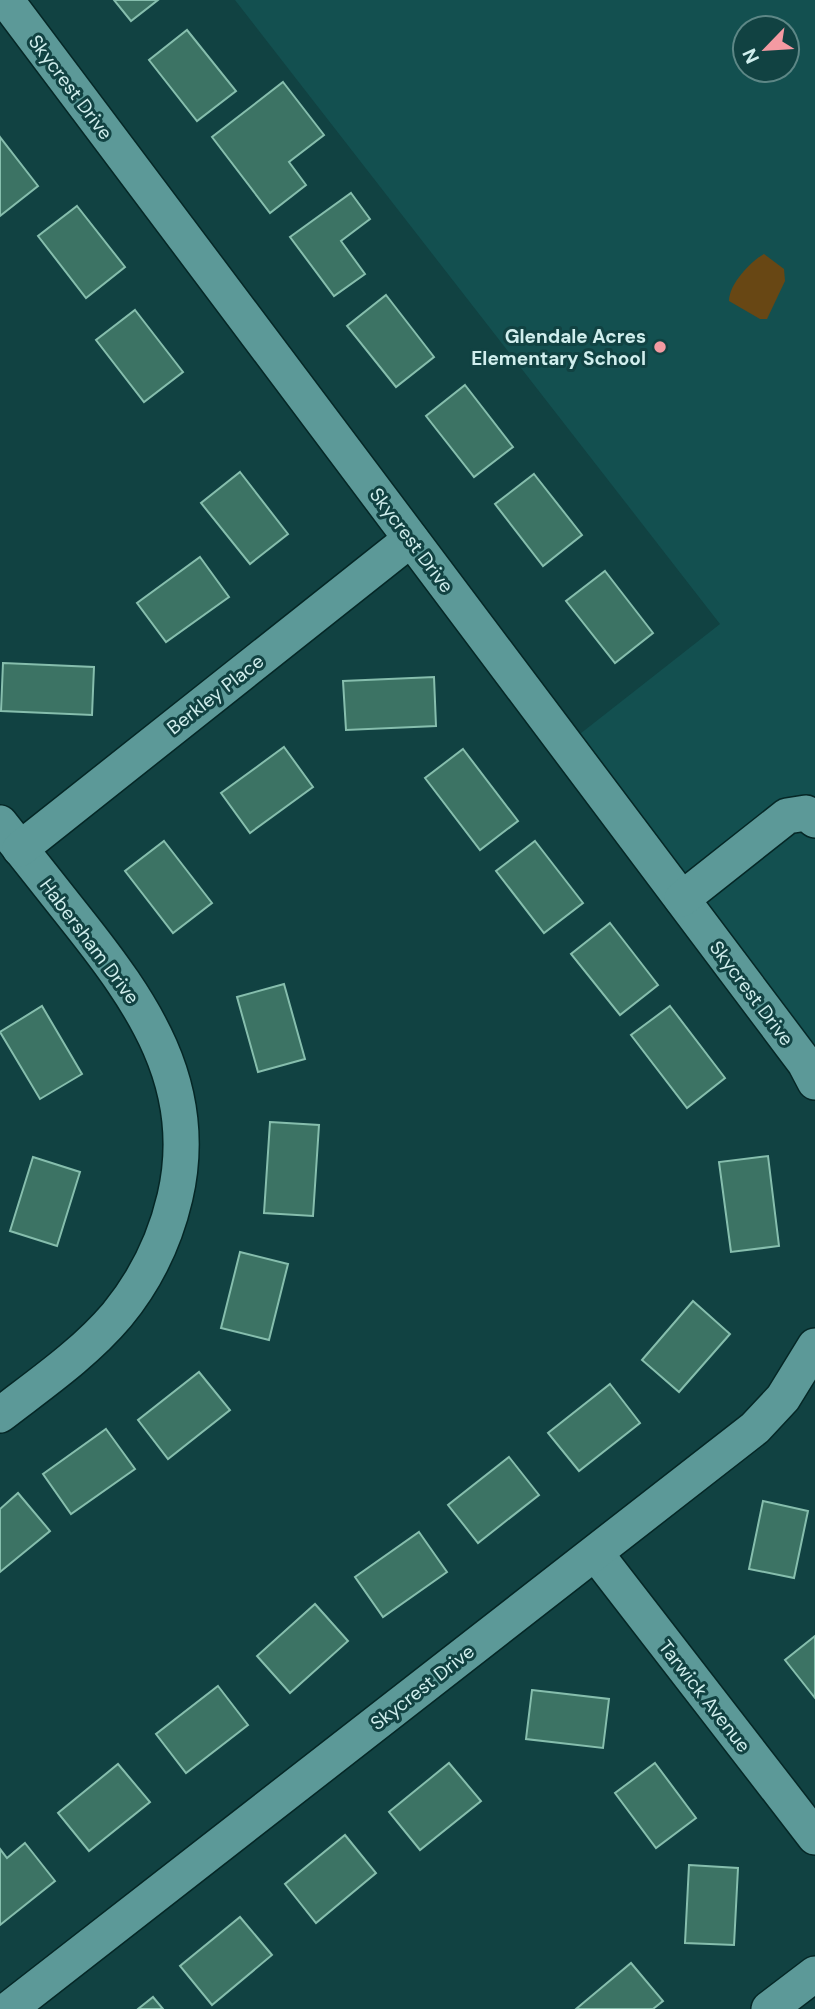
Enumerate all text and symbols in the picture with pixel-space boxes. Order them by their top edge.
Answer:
north arrow [731,14,801,84]
street label: Skycrest Drive [23,30,118,145]
text: N [737,44,765,68]
place label: Glendale Acres Elementary School [471,324,646,371]
marker: Glendale Acres Elementary School [652,339,668,355]
street label: Skycrest Drive [364,483,459,598]
street label: Berkley Place [162,649,269,740]
street label: Habersham Drive [34,874,145,1009]
street label: Skycrest Drive [704,936,799,1051]
street label: Tarwick Avenue [653,1635,756,1757]
street label: Skycrest Drive [365,1639,479,1736]

